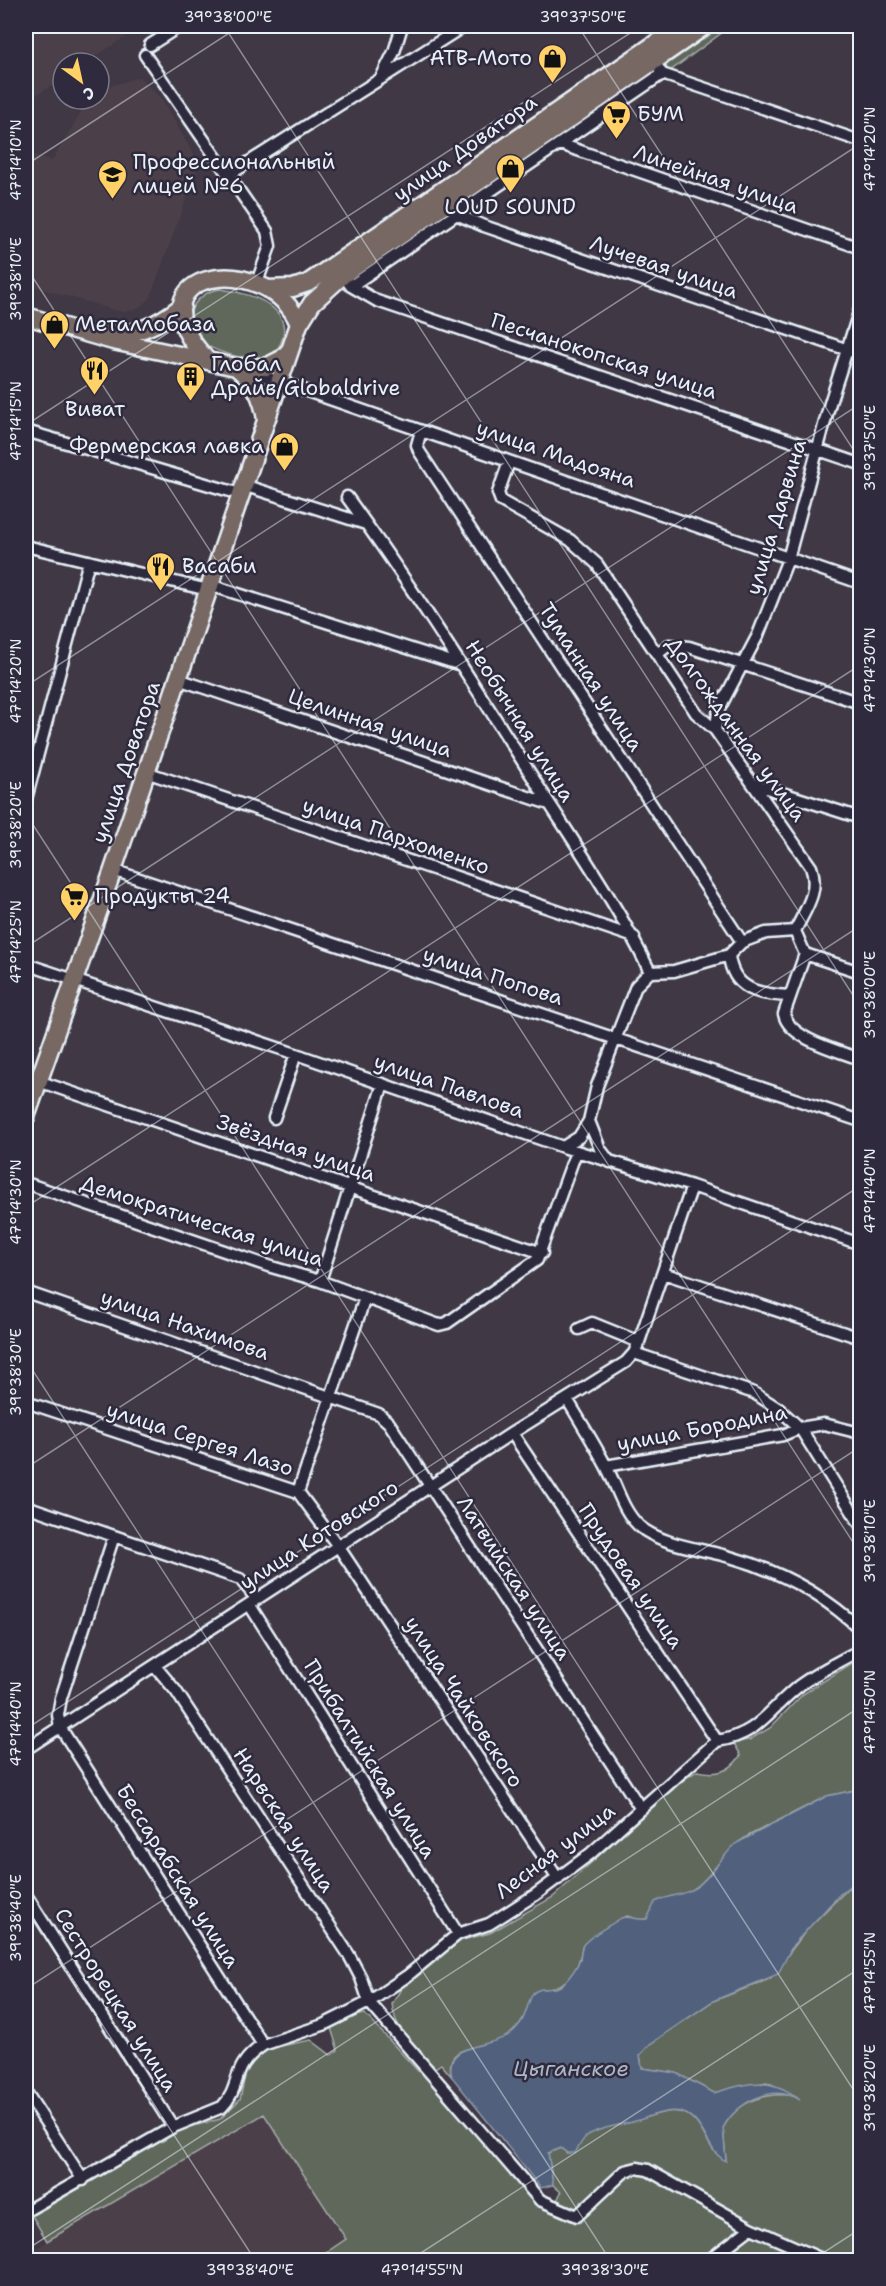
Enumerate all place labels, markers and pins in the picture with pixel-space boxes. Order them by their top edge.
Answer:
shop icon: АТВ-Мото [537,42,569,84]
place label: АТВ-Мото [430,44,532,72]
supermarket icon: БУМ [600,98,632,140]
place label: БУМ [637,100,684,128]
place label: Профессиональный лицей №6 [133,148,336,200]
shop icon: LOUD SOUND [494,152,526,194]
school or university icon: Профессиональный лицей №6 [96,158,128,200]
place label: LOUD SOUND [444,193,576,221]
shop icon: Металлобаза [38,308,70,350]
place label: Металлобаза [75,310,215,338]
place label: Глобал Драйв/Globaldrive [211,350,400,402]
restaurant icon: Виват [79,354,111,396]
building icon: Глобал Драйв/Globaldrive [174,360,206,402]
place label: Виват [65,395,125,423]
shop icon: Фермерская лавка [269,430,301,472]
place label: Фермерская лавка [69,432,264,460]
restaurant icon: Васаби [145,550,177,592]
place label: Васаби [182,552,257,580]
supermarket icon: Продукты 24 [58,880,90,922]
place label: Продукты 24 [95,882,230,910]

